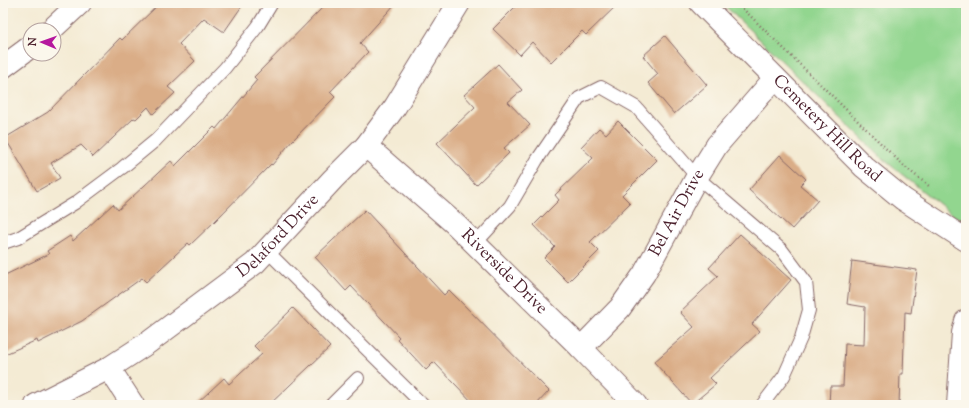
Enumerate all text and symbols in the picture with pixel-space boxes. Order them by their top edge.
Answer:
north arrow [22,22,62,62]
text: N [25,37,41,47]
street label: Cemetery Hill Road [767,69,887,189]
street label: Bel Air Drive [644,164,711,261]
street label: Delaford Drive [232,189,325,284]
street label: Riverside Drive [455,224,553,320]

